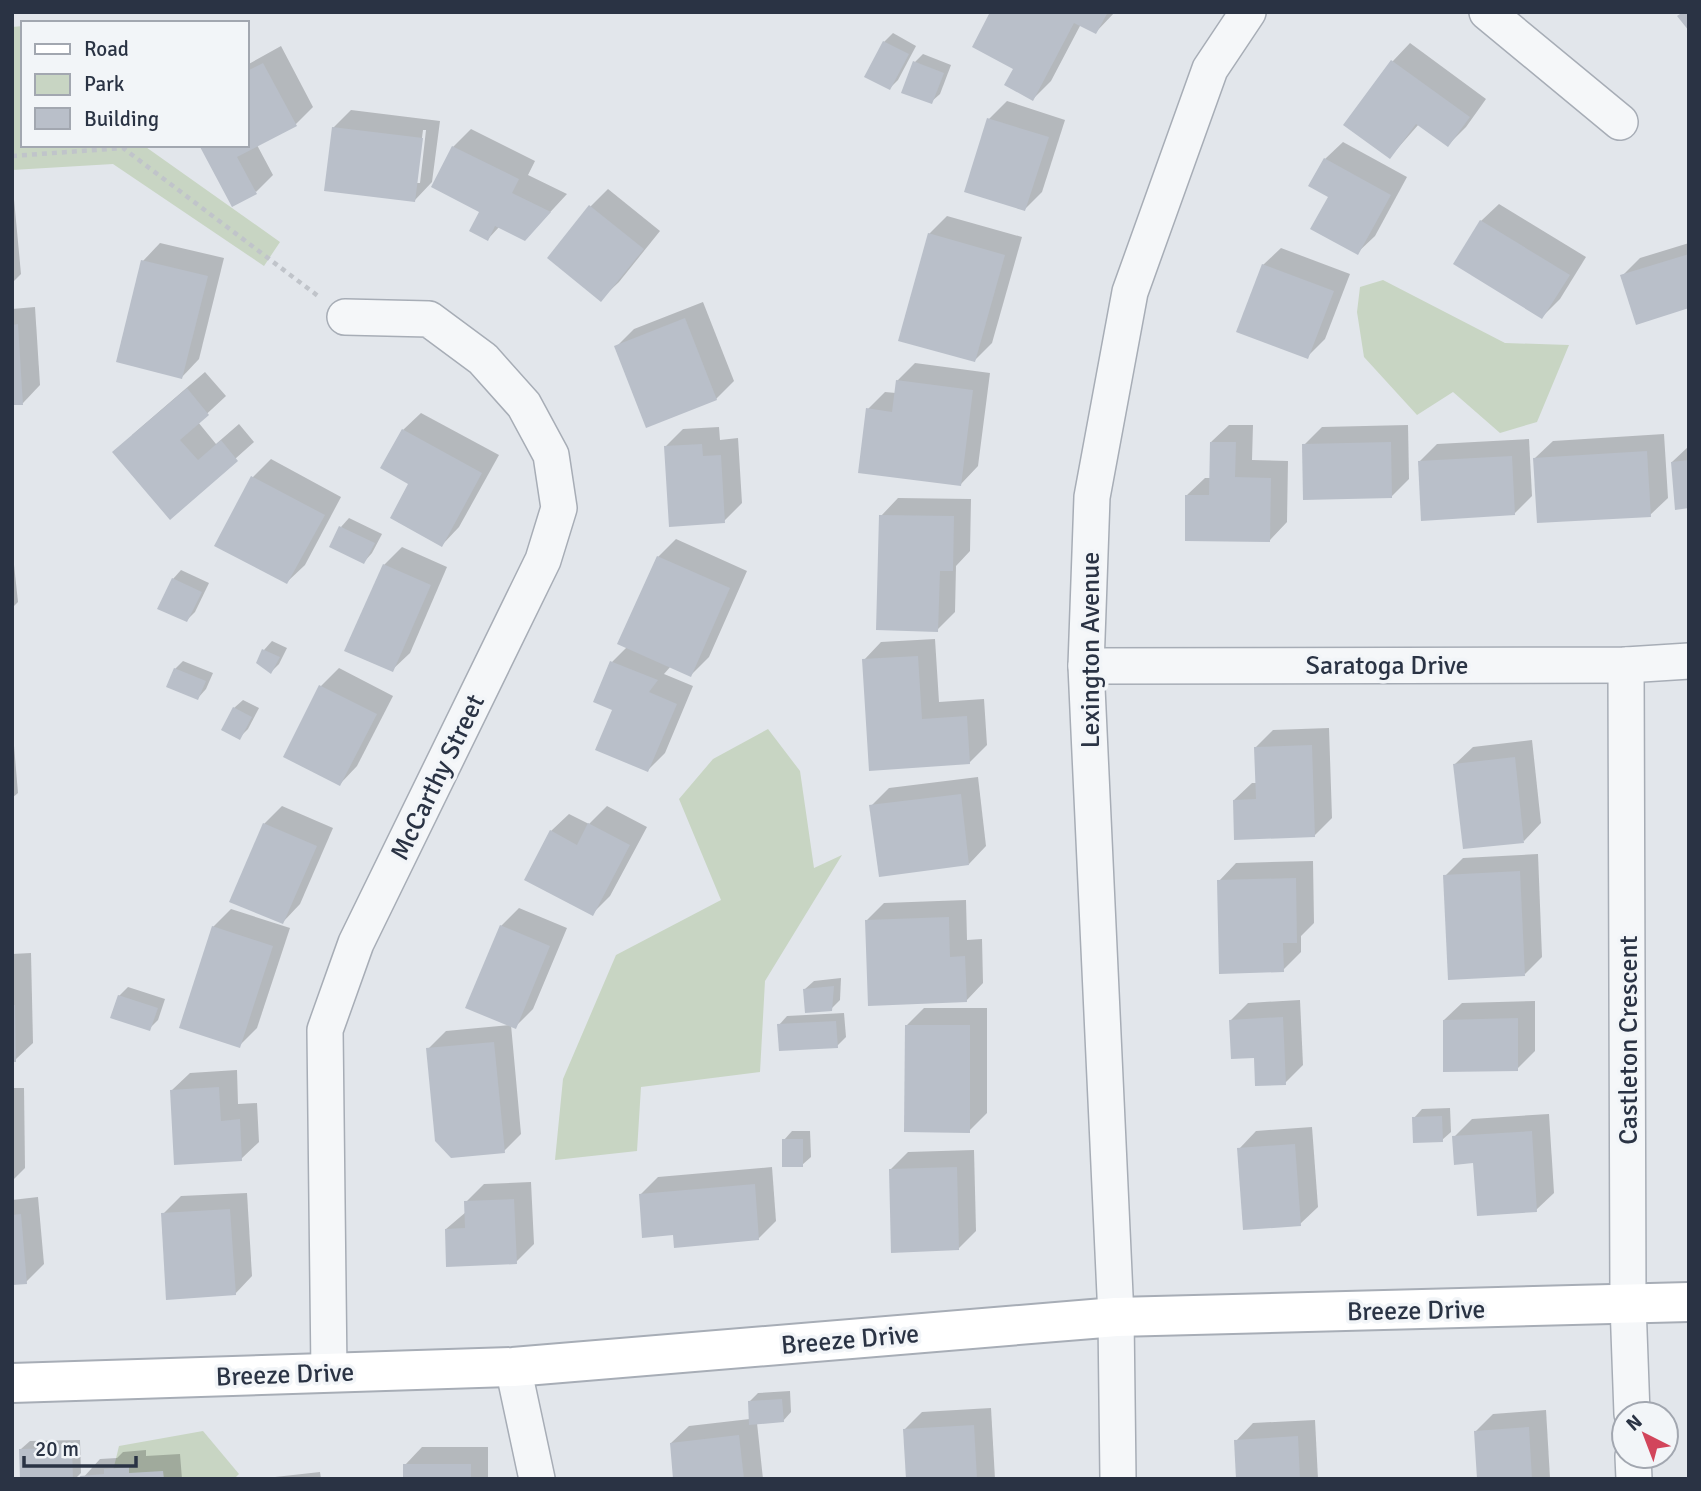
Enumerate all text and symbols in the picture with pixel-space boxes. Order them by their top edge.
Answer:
legend [21,21,248,147]
text: Road [84,36,129,62]
text: Park [84,71,125,97]
text: Building [84,106,159,132]
street label: Lexington Avenue [1075,552,1107,748]
street label: Saratoga Drive [1305,650,1469,682]
street label: McCarthy Street [384,689,492,866]
street label: Castleton Crescent [1613,935,1645,1145]
street label: Breeze Drive [1346,1294,1486,1328]
street label: Breeze Drive [780,1318,921,1362]
street label: Breeze Drive [215,1357,355,1393]
north arrow [1610,1400,1680,1470]
text: N [1621,1410,1647,1436]
scale bar [24,1424,136,1468]
text: 20 m [35,1436,79,1462]

